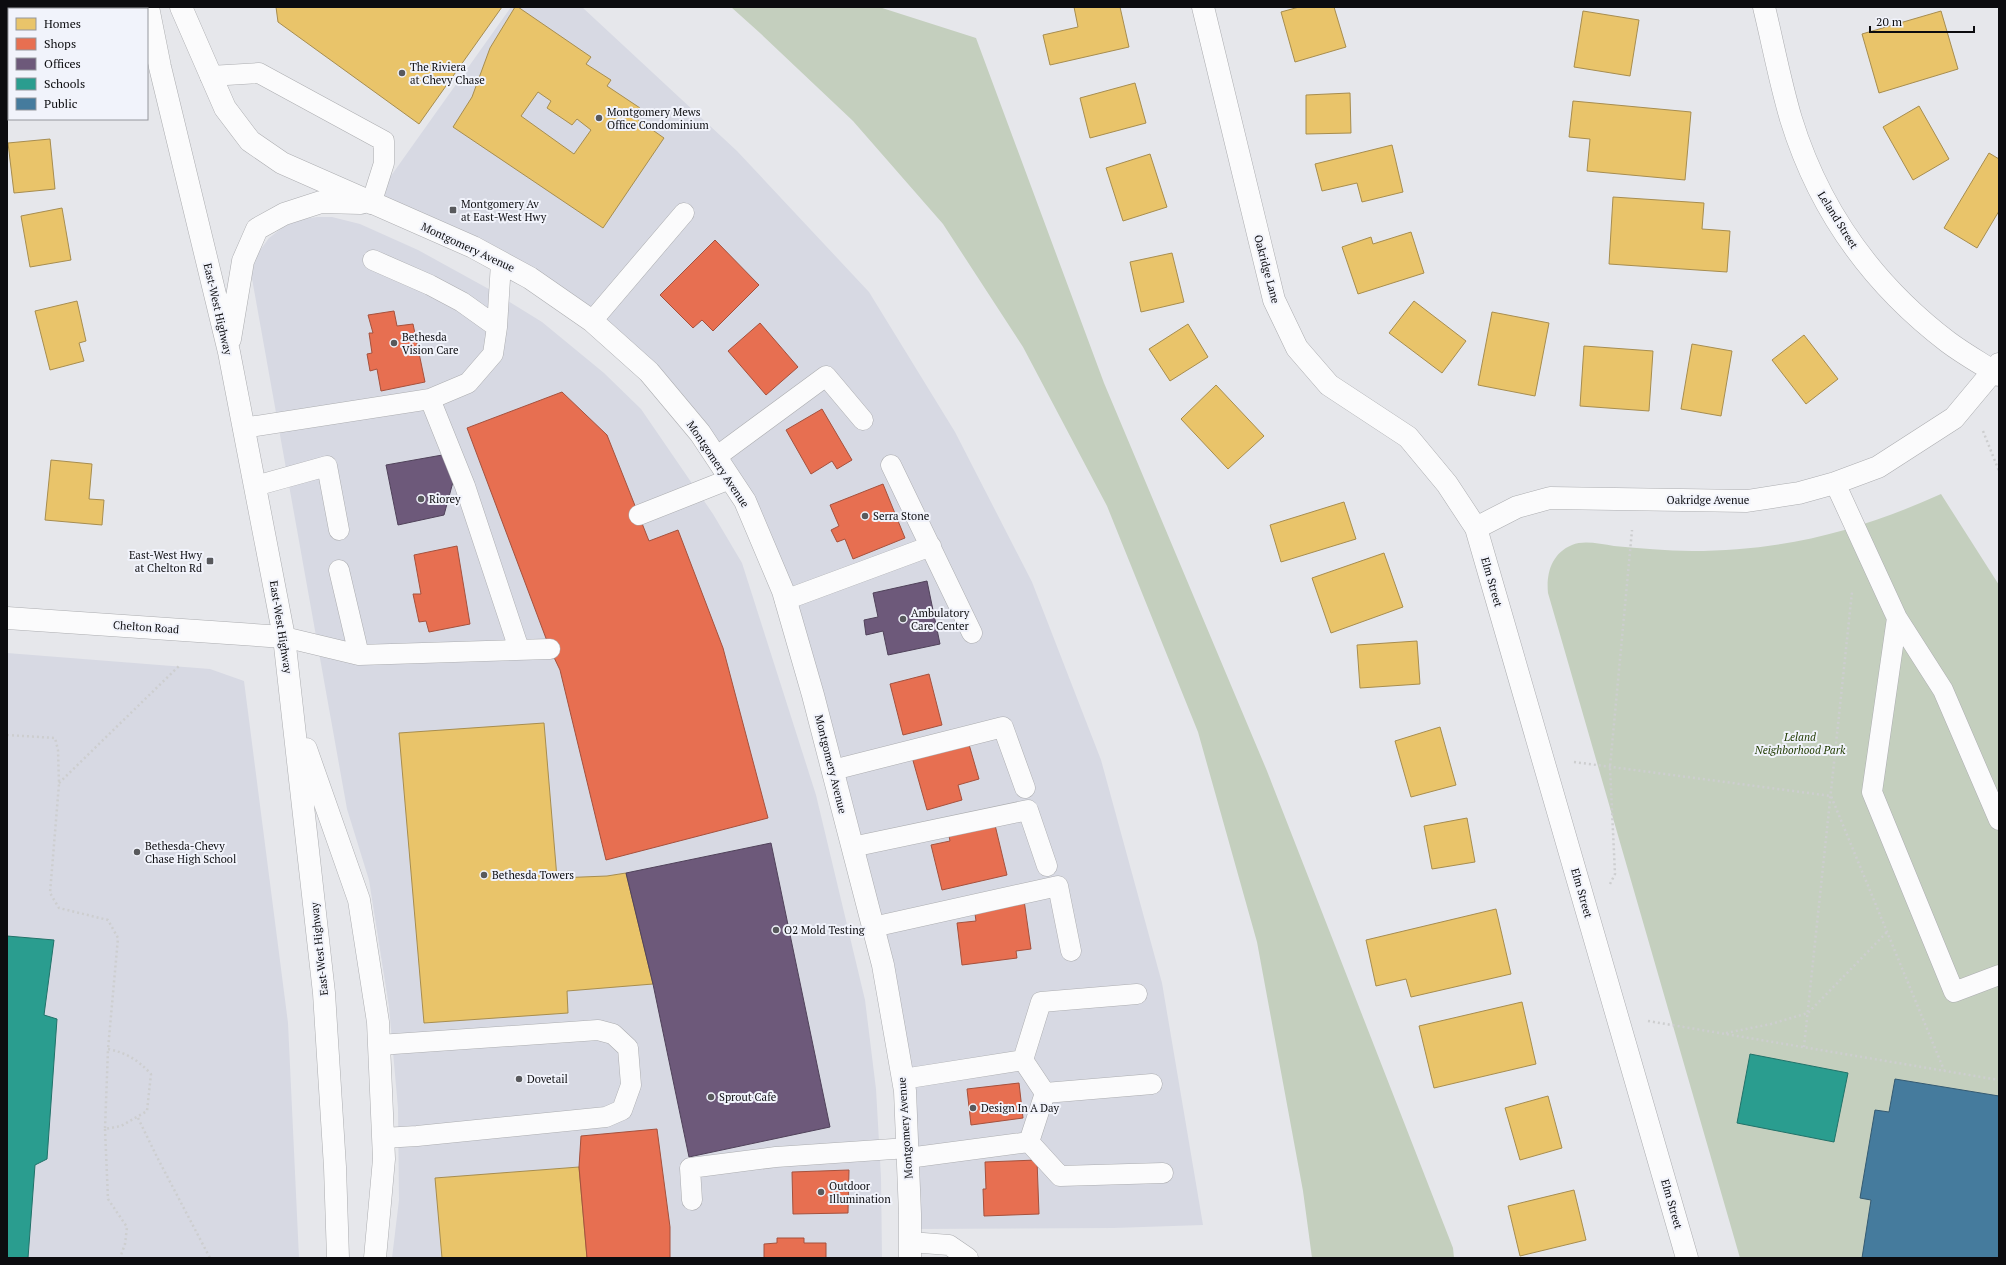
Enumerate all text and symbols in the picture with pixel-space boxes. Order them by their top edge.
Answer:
legend [8,8,148,120]
scale bar [1870,8,1974,34]
text: 20 m [1876,14,1903,29]
text: Homes [44,16,81,31]
text: Shops [44,36,76,51]
text: Offices [44,56,81,71]
place label: The Riviera at Chevy Chase [410,60,485,87]
marker: The Riviera at Chevy Chase [397,68,407,78]
text: Schools [44,76,85,91]
text: Public [44,96,78,111]
place label: Montgomery Mews Office Condominium [607,105,709,132]
marker: Montgomery Mews Office Condominium [594,113,604,123]
street label: Leland Street [1815,189,1861,251]
place label: Montgomery Av at East-West Hwy [461,197,547,224]
marker: Montgomery Av at East-West Hwy [448,205,458,215]
street label: Montgomery Avenue [419,219,517,275]
street label: Oakridge Lane [1251,233,1283,305]
street label: East-West Highway [201,262,235,357]
place label: Bethesda Vision Care [402,330,459,357]
marker: Bethesda Vision Care [389,338,399,348]
street label: Montgomery Avenue [684,418,752,510]
place label: Riorey [429,492,461,506]
street label: Oakridge Avenue [1667,493,1750,507]
marker: Riorey [416,494,426,504]
place label: Serra Stone [873,509,930,523]
marker: Serra Stone [860,511,870,521]
place label: East-West Hwy at Chelton Rd [129,548,202,575]
street label: Elm Street [1478,555,1506,609]
marker: East-West Hwy at Chelton Rd [205,556,215,566]
street label: East-West Highway [267,580,295,675]
place label: Ambulatory Care Center [911,606,970,633]
marker: Ambulatory Care Center [898,614,908,624]
street label: Chelton Road [112,618,180,636]
street label: Montgomery Avenue [812,713,850,815]
park label: Leland Neighborhood Park [1754,730,1846,757]
place label: Bethesda-Chevy Chase High School [145,839,236,866]
marker: Bethesda-Chevy Chase High School [132,847,142,857]
street label: Elm Street [1568,866,1596,920]
place label: Bethesda Towers [492,868,574,882]
marker: Bethesda Towers [479,870,489,880]
street label: East-West Highway [307,901,331,996]
place label: O2 Mold Testing [784,923,865,937]
marker: O2 Mold Testing [771,925,781,935]
place label: Dovetail [527,1072,568,1086]
marker: Dovetail [514,1074,524,1084]
street label: Montgomery Avenue [894,1076,916,1179]
place label: Sprout Cafe [719,1090,777,1104]
marker: Sprout Cafe [706,1092,716,1102]
place label: Design In A Day [981,1101,1060,1115]
marker: Design In A Day [968,1103,978,1113]
street label: Elm Street [1658,1177,1686,1231]
place label: Outdoor Illumination [829,1179,891,1206]
marker: Outdoor Illumination [816,1187,826,1197]

